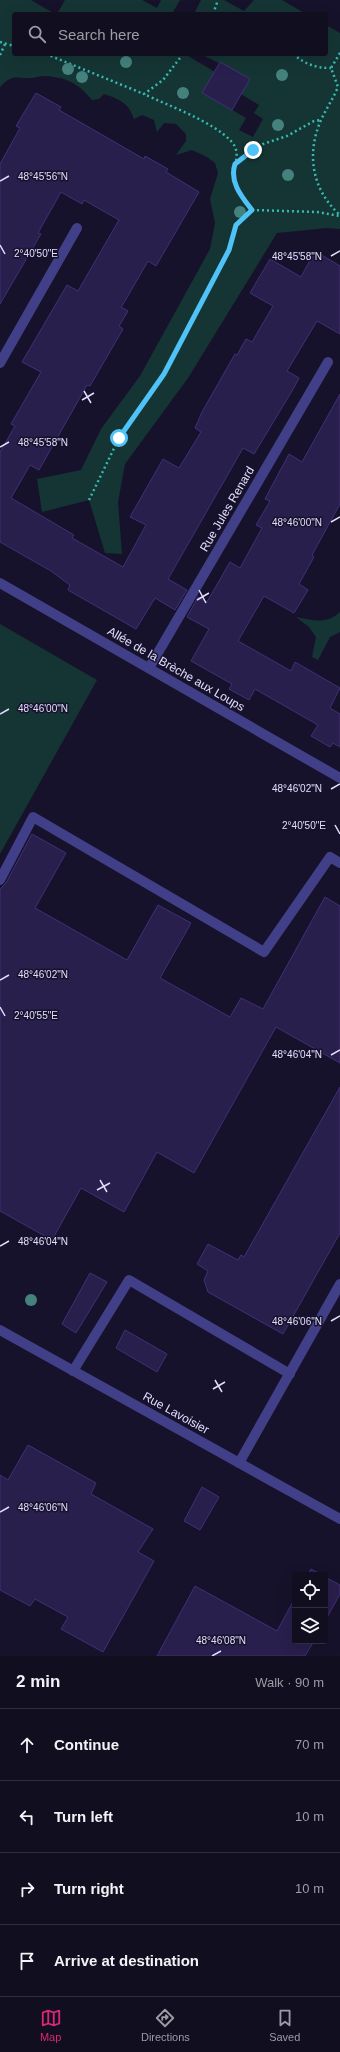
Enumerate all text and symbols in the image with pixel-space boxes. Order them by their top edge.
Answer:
search box [12,12,328,56]
icon: search [26,23,48,45]
text: Search here [58,26,140,43]
route end [244,141,262,159]
text: 48°45'56"N [18,171,68,182]
text: 2°40'50"E [14,248,58,259]
text: 48°45'58"N [272,251,322,262]
route start [110,429,128,447]
text: 48°45'58"N [18,437,68,448]
street label: Rue Jules Renard [197,464,257,554]
text: 48°46'00"N [272,517,322,528]
street label: Allée de la Brèche aux Loups [105,624,247,714]
text: 48°46'00"N [18,703,68,714]
text: 48°46'02"N [272,783,322,794]
text: 2°40'50"E [282,820,326,831]
text: 48°46'02"N [18,969,68,980]
text: 2°40'55"E [14,1010,58,1021]
text: 48°46'04"N [272,1049,322,1060]
text: 48°46'04"N [18,1236,68,1247]
text: 48°46'06"N [272,1316,322,1327]
street label: Rue Lavoisier [141,1389,211,1437]
text: 48°46'06"N [18,1502,68,1513]
map controls [292,1572,328,1644]
button: locate [292,1572,328,1608]
button: layers [292,1608,328,1644]
text: 48°46'08"N [196,1635,246,1646]
text: 2 min [16,1672,60,1691]
text: Walk · 90 m [255,1675,324,1690]
icon: ahead [16,1734,38,1756]
text: Continue [54,1736,119,1753]
text: 70 m [295,1737,324,1752]
icon: left [16,1806,38,1828]
text: Turn left [54,1808,113,1825]
text: 10 m [295,1809,324,1824]
icon: right [16,1878,38,1900]
text: Turn right [54,1880,124,1897]
text: 10 m [295,1881,324,1896]
icon: arrive [16,1950,38,1972]
text: Arrive at destination [54,1952,199,1969]
tab: Map [40,2007,62,2043]
tab: Directions [141,2007,190,2043]
tab: Saved [269,2007,300,2043]

